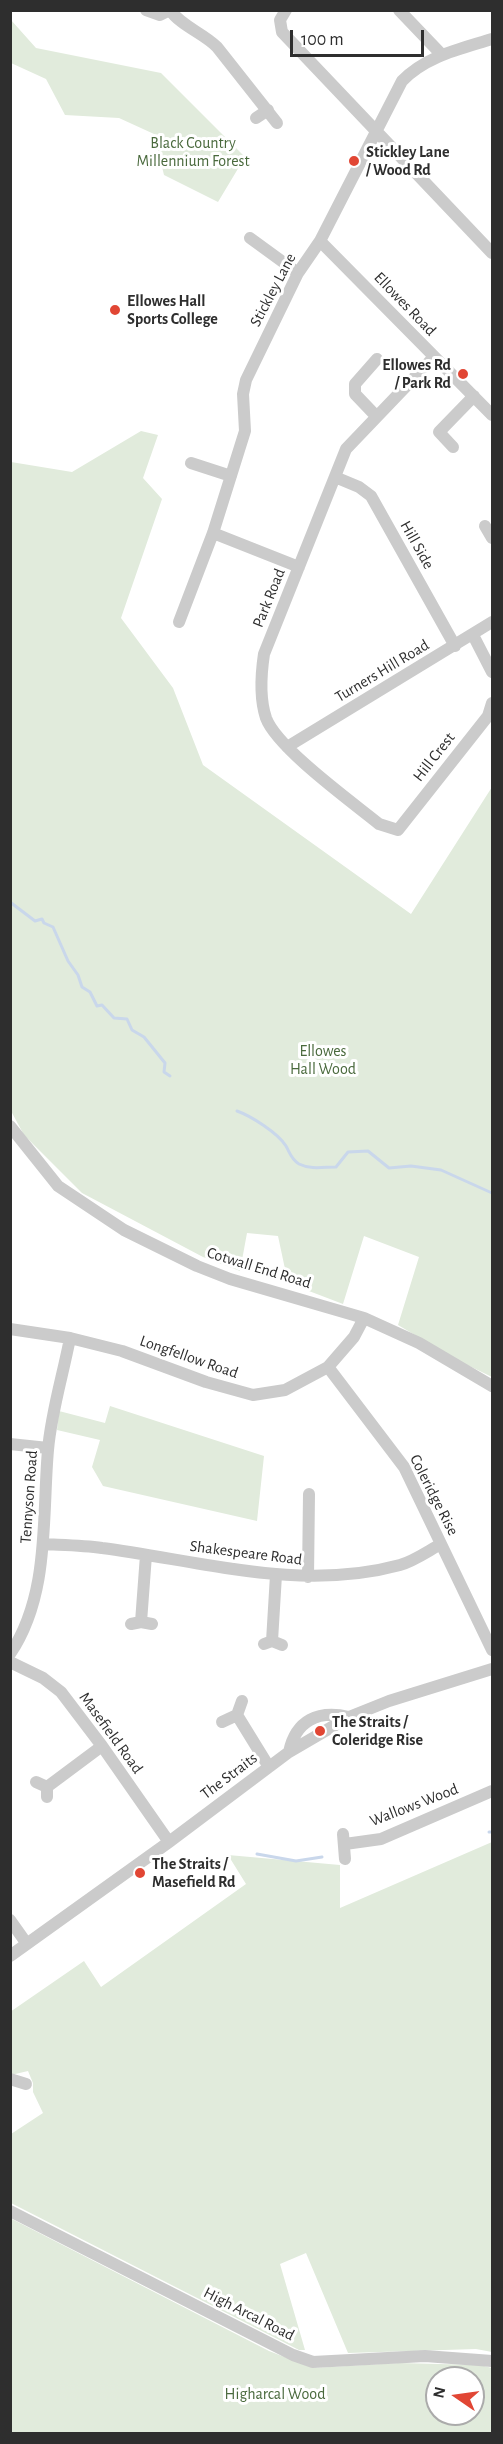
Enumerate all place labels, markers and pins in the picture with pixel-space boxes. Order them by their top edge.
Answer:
place label: Stickley Lane / Wood Rd [366,142,449,180]
marker: Stickley Lane / Wood Rd [347,154,361,168]
place label: Ellowes Hall Sports College [127,291,218,329]
marker: Ellowes Hall Sports College [108,303,122,317]
place label: Ellowes Rd / Park Rd [382,355,451,393]
marker: Ellowes Rd / Park Rd [456,367,470,381]
place label: The Straits / Coleridge Rise [332,1712,423,1750]
marker: The Straits / Coleridge Rise [313,1724,327,1738]
place label: The Straits / Masefield Rd [152,1854,235,1892]
marker: The Straits / Masefield Rd [133,1866,147,1880]

